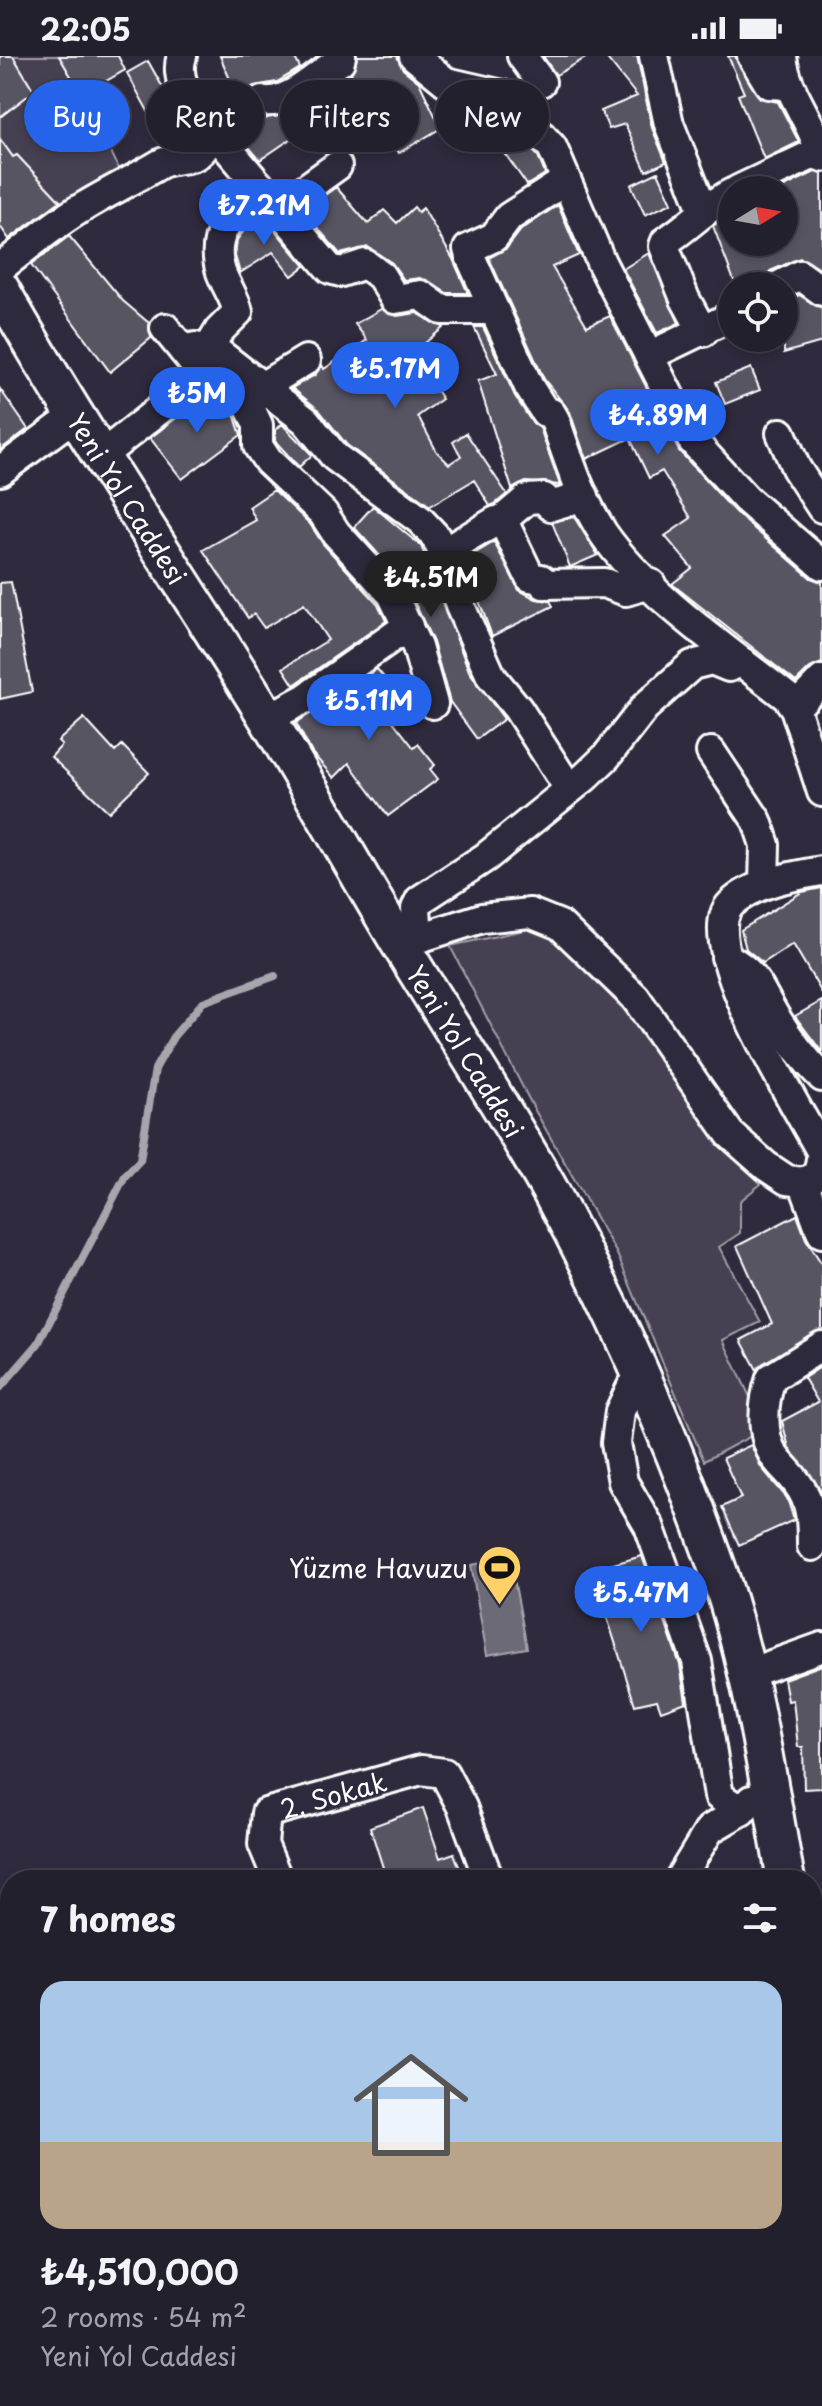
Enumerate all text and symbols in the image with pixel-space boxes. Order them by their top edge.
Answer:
text: 22:05 [40,6,131,51]
chip: Buy [24,80,130,152]
chip: Rent [146,80,264,152]
chip: Filters [280,80,419,152]
chip: New [435,80,549,152]
north arrow [718,176,798,256]
map controls [718,176,798,352]
pin: ₺7.21M [199,179,329,247]
text: ₺7.21M [217,185,311,224]
button: locate [718,272,798,352]
pin: ₺5.17M [330,342,460,410]
text: ₺5.17M [349,348,441,387]
pin: ₺5M [158,367,236,435]
text: ₺5M [167,373,227,412]
pin: ₺4.89M [593,389,723,457]
text: ₺4.89M [608,395,708,434]
street label: Yeni Yol Caddesi [59,405,197,592]
pin: ₺4.51M [366,551,496,619]
text: ₺4.51M [383,557,479,596]
pin: ₺5.11M [304,674,434,742]
text: ₺5.11M [325,680,413,719]
street label: Yeni Yol Caddesi [397,957,534,1145]
sports icon: Yüzme Havuzu [475,1543,523,1606]
place label: Yüzme Havuzu [289,1548,468,1587]
pin: ₺5.47M [576,1566,706,1634]
text: ₺5.47M [592,1572,690,1611]
street label: 2. Sokak [276,1761,391,1828]
text: 7 homes [40,1892,176,1944]
icon: filters [738,1896,782,1940]
icon: home [339,2033,483,2177]
text: ₺4,510,000 [40,2245,239,2297]
text: 2 rooms · 54 m² [40,2297,247,2336]
text: Yeni Yol Caddesi [40,2336,237,2375]

